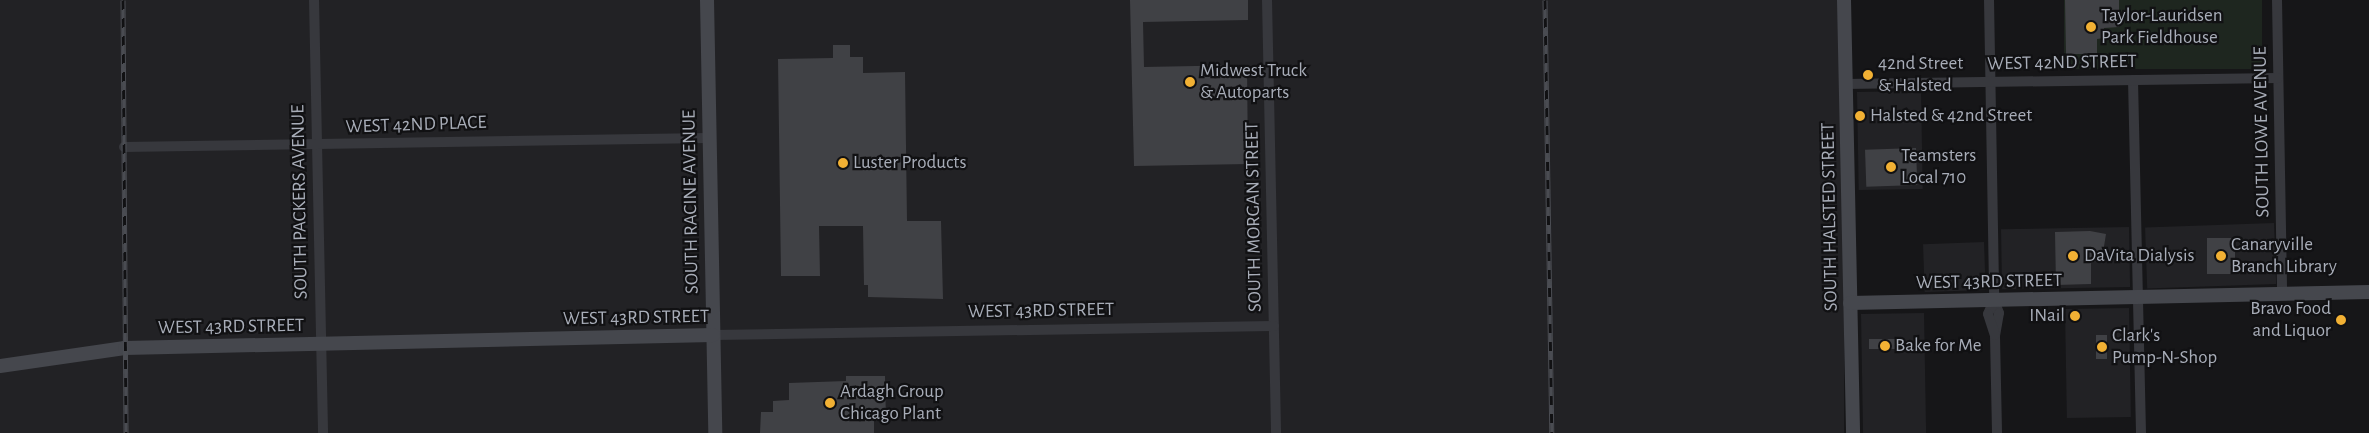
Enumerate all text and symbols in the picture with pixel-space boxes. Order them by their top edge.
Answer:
place label: Taylor-Lauridsen Park Fieldhouse [2101,5,2223,49]
marker: Taylor-Lauridsen Park Fieldhouse [2085,21,2097,33]
street label: SOUTH LOWE AVENUE [2249,46,2275,218]
street label: WEST 42ND STREET [1987,50,2137,76]
place label: 42nd Street & Halsted [1878,53,1963,97]
place label: Midwest Truck & Autoparts [1200,60,1307,104]
marker: 42nd Street & Halsted [1862,69,1874,81]
marker: Midwest Truck & Autoparts [1184,76,1196,88]
street label: SOUTH PACKERS AVENUE [287,105,313,299]
place label: Halsted & 42nd Street [1870,105,2032,127]
street label: SOUTH RACINE AVENUE [678,110,704,294]
marker: Halsted & 42nd Street [1854,110,1866,122]
street label: WEST 42ND PLACE [345,111,487,139]
street label: SOUTH MORGAN STREET [1241,122,1267,312]
street label: SOUTH HALSTED STREET [1817,122,1843,312]
place label: Teamsters Local 710 [1901,145,1976,189]
place label: Luster Products [853,152,966,174]
marker: Luster Products [837,157,849,169]
marker: Teamsters Local 710 [1885,161,1897,173]
place label: Canaryville Branch Library [2231,234,2337,278]
place label: DaVita Dialysis [2084,245,2195,267]
marker: DaVita Dialysis [2066,249,2080,263]
marker: Canaryville Branch Library [2215,250,2227,262]
street label: WEST 43RD STREET [1916,269,2062,295]
street label: WEST 43RD STREET [968,298,1114,324]
place label: Bravo Food and Liquor [2250,298,2331,342]
street label: WEST 43RD STREET [563,305,709,331]
place label: INail [2029,305,2065,327]
marker: INail [2069,310,2081,322]
street label: WEST 43RD STREET [158,314,304,340]
marker: Bravo Food and Liquor [2335,314,2347,326]
place label: Clark's Pump-N-Shop [2112,325,2217,369]
place label: Bake for Me [1895,335,1981,357]
marker: Bake for Me [1879,340,1891,352]
marker: Clark's Pump-N-Shop [2096,341,2108,353]
place label: Ardagh Group Chicago Plant [840,381,944,425]
marker: Ardagh Group Chicago Plant [824,397,836,409]

